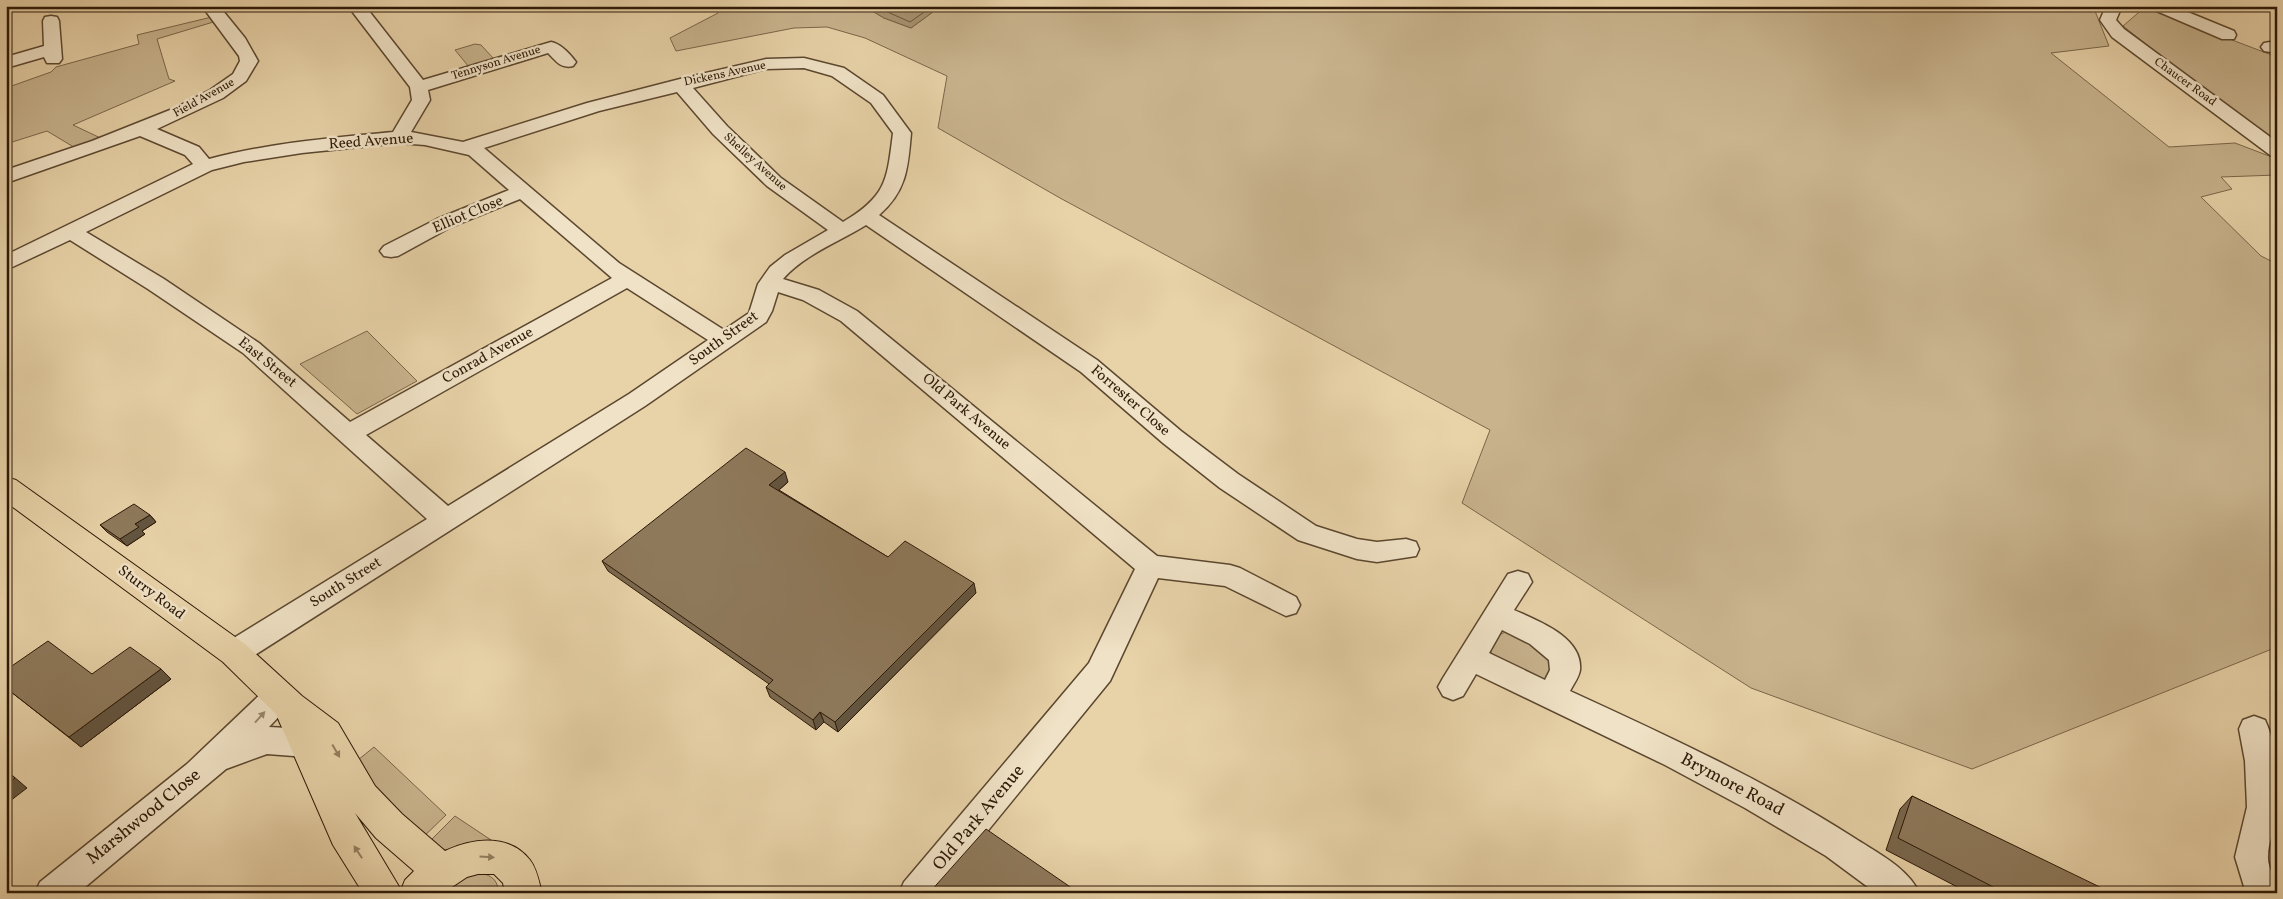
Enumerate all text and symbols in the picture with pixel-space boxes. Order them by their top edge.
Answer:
street label: Tennyson Avenue [449,42,543,84]
street label: Chaucer Road [2151,54,2220,110]
street label: Dickens Avenue [683,57,768,90]
street label: Field Avenue [171,74,238,121]
street label: Reed Avenue [328,129,414,155]
street label: Shelley Avenue [720,129,790,195]
street label: Elliot Close [430,191,506,239]
street label: South Street [685,307,763,371]
street label: Conrad Avenue [439,322,537,390]
street label: East Street [233,333,301,393]
street label: Forrester Close [1086,361,1174,441]
street label: Old Park Avenue [917,369,1015,455]
street label: South Street [306,553,386,613]
street label: Sturry Road [113,561,189,625]
one-way arrow [254,712,266,724]
one-way arrow [332,745,341,758]
street label: Brymore Road [1676,747,1788,823]
street label: Old Park Avenue [927,760,1031,876]
street label: Marshwood Close [82,763,206,871]
one-way arrow [353,845,363,859]
one-way arrow [479,854,495,862]

